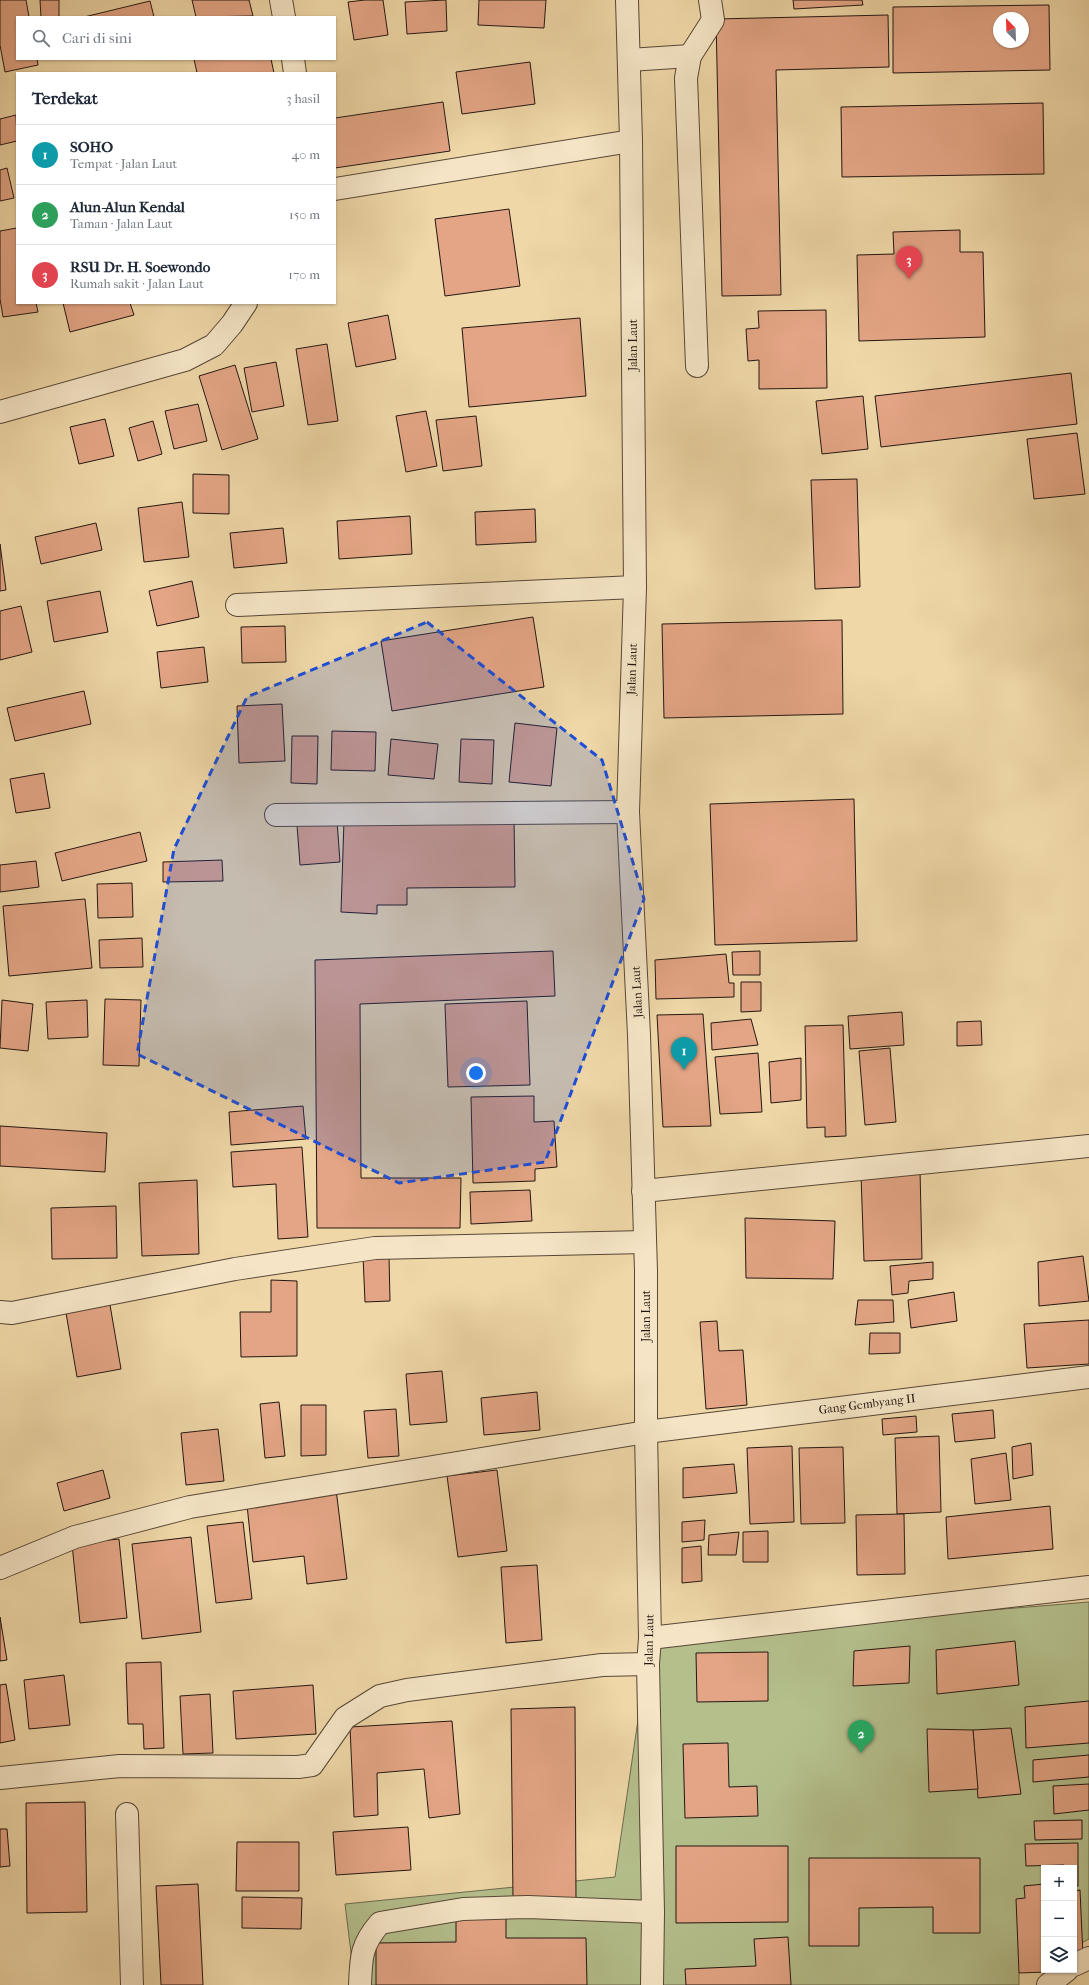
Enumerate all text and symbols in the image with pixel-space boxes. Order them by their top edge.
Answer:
north arrow [993,12,1029,48]
search box [16,16,336,60]
icon: search [30,27,52,49]
text: Cari di sini [62,29,132,47]
text: Terdekat [32,88,98,108]
text: 3 hasil [286,91,320,106]
text: SOHO [70,138,113,156]
text: 1 [43,147,47,162]
text: 40 m [292,147,320,162]
text: Tempat · Jalan Laut [70,156,177,171]
text: Alun-Alun Kendal [70,198,185,216]
text: 2 [42,207,48,222]
text: 150 m [289,207,320,222]
text: Taman · Jalan Laut [70,216,173,231]
pin: 3 [896,246,922,279]
text: RSU Dr. H. Soewondo [70,258,210,276]
text: 3 [42,267,48,282]
text: 170 m [288,267,320,282]
text: Rumah sakit · Jalan Laut [70,276,204,291]
street label: Jalan Laut [626,318,640,372]
street label: Jalan Laut [624,642,640,696]
street label: Jalan Laut [629,965,645,1019]
pin: 1 [671,1037,697,1070]
your location [466,1063,486,1083]
street label: Jalan Laut [639,1289,653,1343]
street label: Gang Gembyang II [818,1391,917,1417]
street label: Jalan Laut [642,1613,656,1667]
pin: 2 [848,1720,874,1753]
map controls [1041,1865,1077,1973]
button: + [1041,1865,1077,1901]
button: − [1041,1901,1077,1937]
button: layers [1041,1937,1077,1973]

